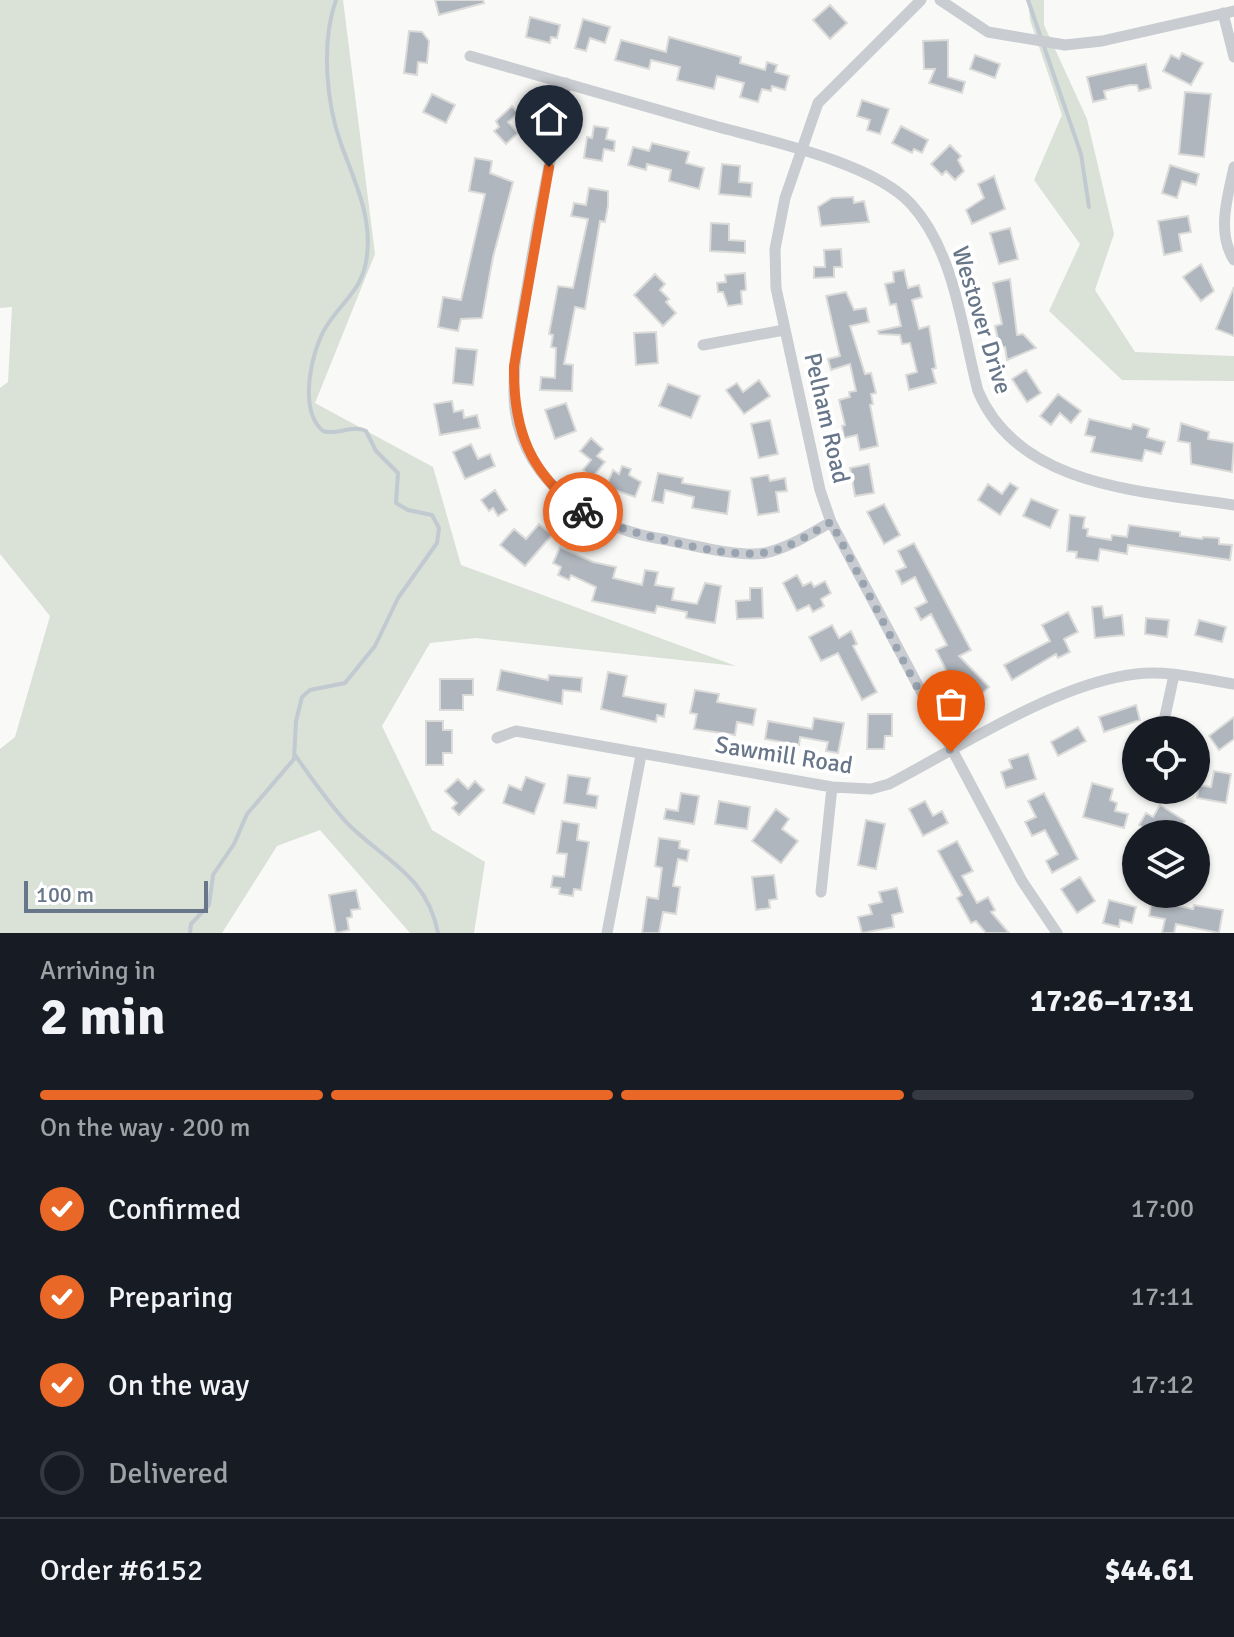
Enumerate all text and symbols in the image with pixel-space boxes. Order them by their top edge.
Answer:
pin [515,85,583,167]
icon: home [527,97,571,141]
street label: Westover Drive [945,243,1019,397]
street label: Pelham Road [797,350,857,486]
courier [543,472,623,552]
icon: bike [561,490,605,534]
pin [917,670,985,752]
icon: bag [929,682,973,726]
map controls [1122,716,1210,908]
button: locate [1122,716,1210,804]
street label: Sawmill Road [713,729,855,781]
button: layers [1122,820,1210,908]
scale bar [24,877,208,913]
text: 100 m [36,881,94,908]
text: Arriving in [40,955,156,987]
text: 17:26–17:31 [1030,983,1194,1020]
text: 2 min [40,985,166,1049]
text: On the way · 200 m [40,1112,250,1144]
icon: check [40,1187,84,1231]
text: Confirmed [108,1191,241,1228]
text: 17:00 [1131,1193,1194,1225]
icon: check [40,1275,84,1319]
text: Preparing [108,1279,233,1316]
text: 17:11 [1131,1281,1194,1313]
icon: check [40,1363,84,1407]
text: On the way [108,1367,249,1404]
text: 17:12 [1131,1369,1194,1401]
text: Delivered [108,1455,229,1492]
text: Order #6152 [40,1552,203,1589]
text: $44.61 [1104,1552,1194,1589]

